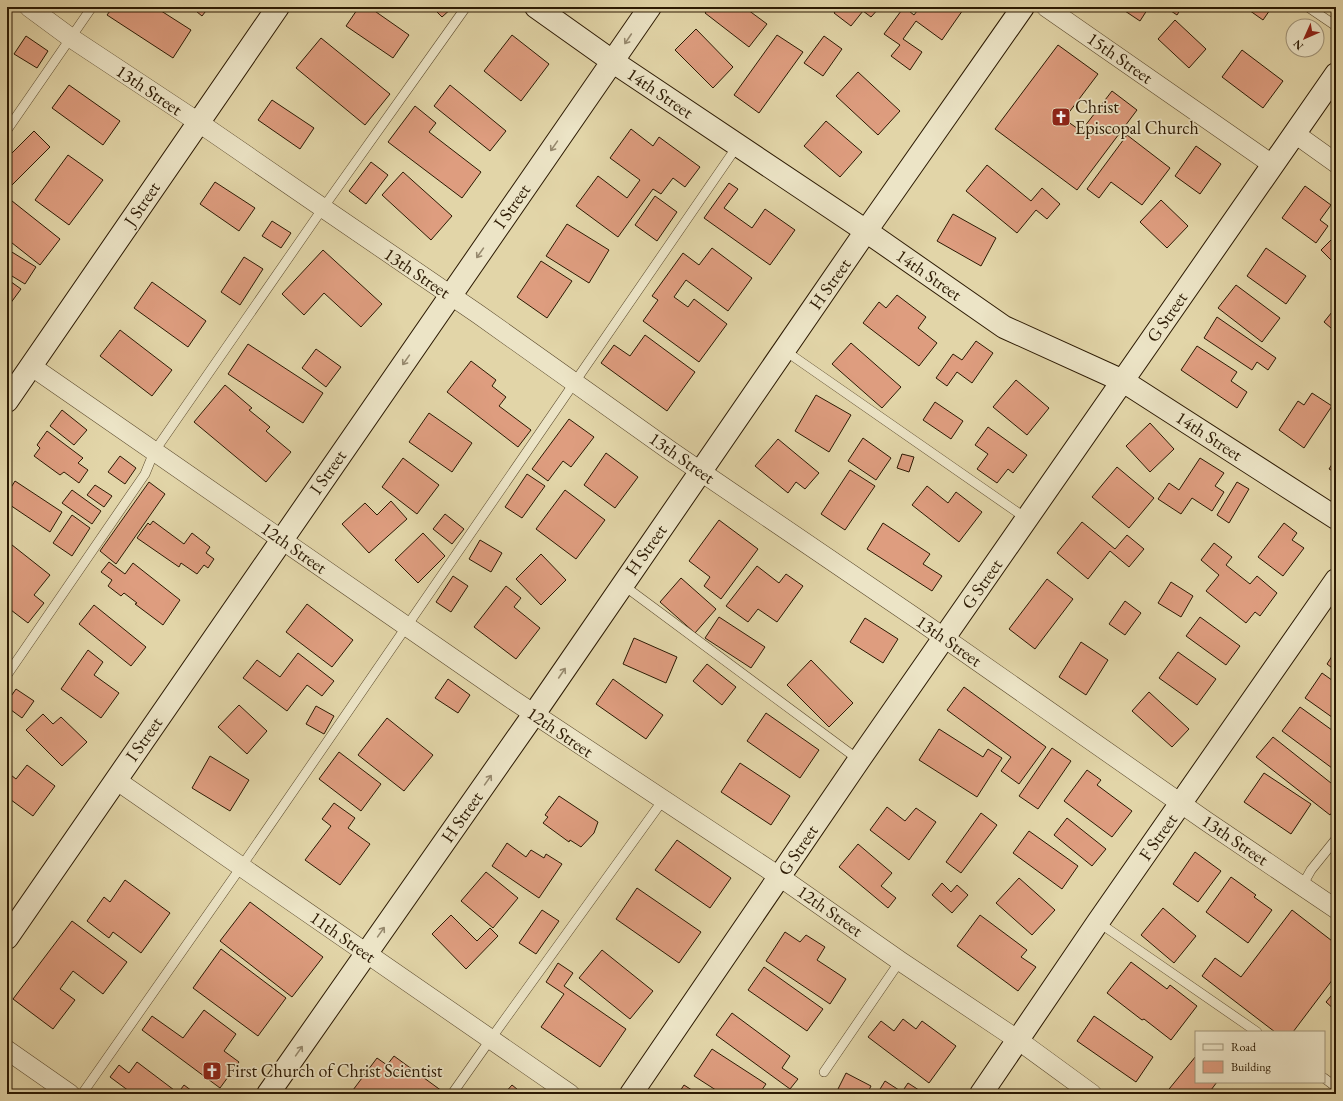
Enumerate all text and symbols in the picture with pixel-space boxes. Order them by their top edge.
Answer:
north arrow [1285,18,1325,58]
street label: 15th Street [1083,27,1158,89]
one-way arrow [624,33,632,44]
text: N [1290,37,1306,53]
street label: 13th Street [112,59,187,120]
street label: 14th Street [623,62,698,123]
place label: Christ Episcopal Church [1075,95,1199,139]
church icon: Christ Episcopal Church [1050,106,1072,128]
one-way arrow [550,140,558,151]
street label: J Street [117,177,165,232]
street label: I Street [488,179,535,232]
street label: 13th Street [380,242,455,303]
street label: 14th Street [892,244,967,306]
one-way arrow [476,247,484,258]
street label: H Street [804,253,856,314]
street label: G Street [1141,287,1192,346]
one-way arrow [402,354,410,365]
street label: 14th Street [1171,405,1247,466]
street label: 13th Street [645,427,720,489]
street label: I Street [304,445,351,498]
street label: 12th Street [257,517,332,579]
street label: H Street [620,519,672,580]
street label: G Street [956,554,1007,613]
street label: 13th Street [912,610,987,672]
one-way arrow [558,667,566,679]
street label: 12th Street [523,701,598,762]
street label: I Street [120,712,167,765]
one-way arrow [484,775,492,786]
street label: H Street [436,786,488,847]
street label: F Street [1133,808,1182,865]
street label: 13th Street [1198,809,1273,870]
street label: G Street [772,820,823,879]
street label: 12th Street [793,880,868,942]
street label: 11th Street [306,906,381,968]
one-way arrow [377,927,385,938]
legend [1195,1031,1325,1083]
text: Road [1231,1039,1257,1055]
one-way arrow [295,1045,303,1056]
place label: First Church of Christ Scientist [226,1059,443,1082]
text: Building [1231,1059,1272,1075]
church icon: First Church of Christ Scientist [201,1060,223,1082]

